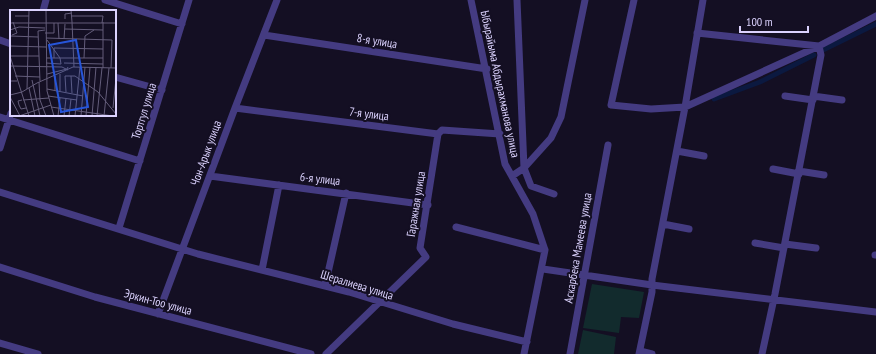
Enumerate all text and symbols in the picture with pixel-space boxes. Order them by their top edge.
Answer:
scale bar [740,8,808,34]
street label: Ыбырайыма Абдырахманова улица [478,9,523,159]
inset map [10,10,116,116]
text: 100 m [746,14,773,29]
street label: 8-я улица [356,30,399,51]
street label: Тортгул улица [128,81,159,141]
street label: 7-я улица [348,104,390,123]
street label: Чон-Арык улица [187,118,224,188]
street label: 6-я улица [299,169,341,188]
street label: Гаражная улица [403,170,428,238]
street label: Аскарбека Мамеева улица [560,191,595,304]
street label: Шералиева улица [319,266,395,303]
street label: Эркин-Тоо улица [122,285,194,318]

